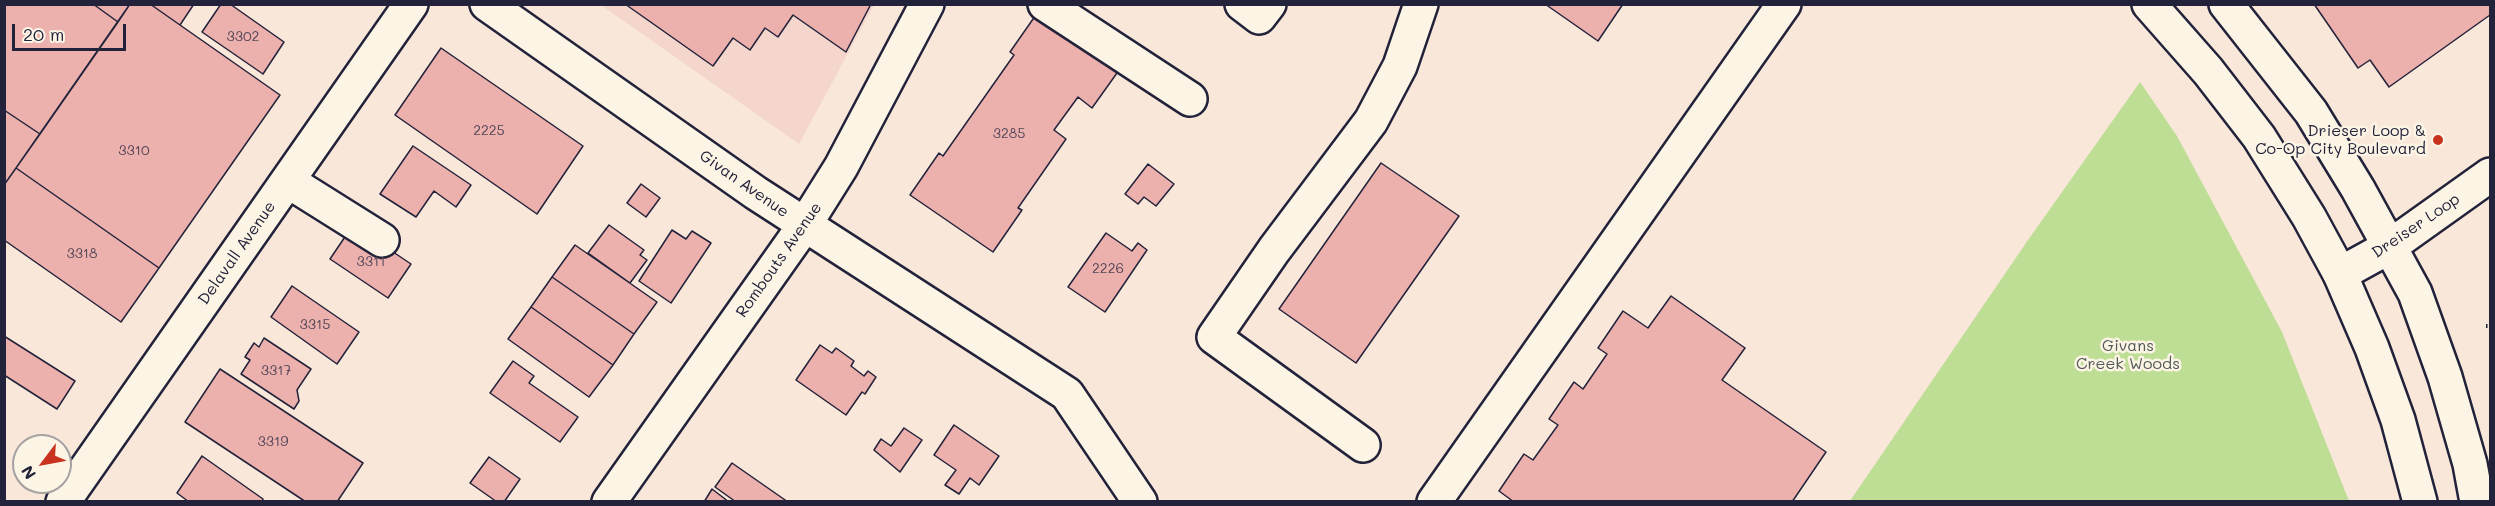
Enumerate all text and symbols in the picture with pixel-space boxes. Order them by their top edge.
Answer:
scale bar [15,12,129,50]
text: 20 m [23,22,64,46]
house number: 3302 [227,29,259,45]
place label: Drieser Loop & Co-Op City Boulevard [2255,121,2426,159]
house number: 2225 [473,123,505,139]
house number: 3285 [993,126,1025,142]
marker: Drieser Loop & Co-Op City Boulevard [2431,133,2445,147]
house number: 3310 [118,143,150,159]
street label: Givan Avenue [696,146,792,222]
street label: Dreiser Loop [2368,190,2464,262]
street label: Delavall Avenue [194,198,280,308]
street label: Rombouts Avenue [732,199,826,321]
house number: 3318 [66,246,98,262]
house number: 3311 [357,254,385,270]
house number: 2226 [1092,261,1124,277]
house number: 3315 [300,317,330,333]
park label: Givans Creek Woods [2076,336,2180,374]
house number: 3317 [261,363,291,379]
north arrow [12,434,72,494]
house number: 3319 [258,434,288,450]
text: N [16,462,40,483]

